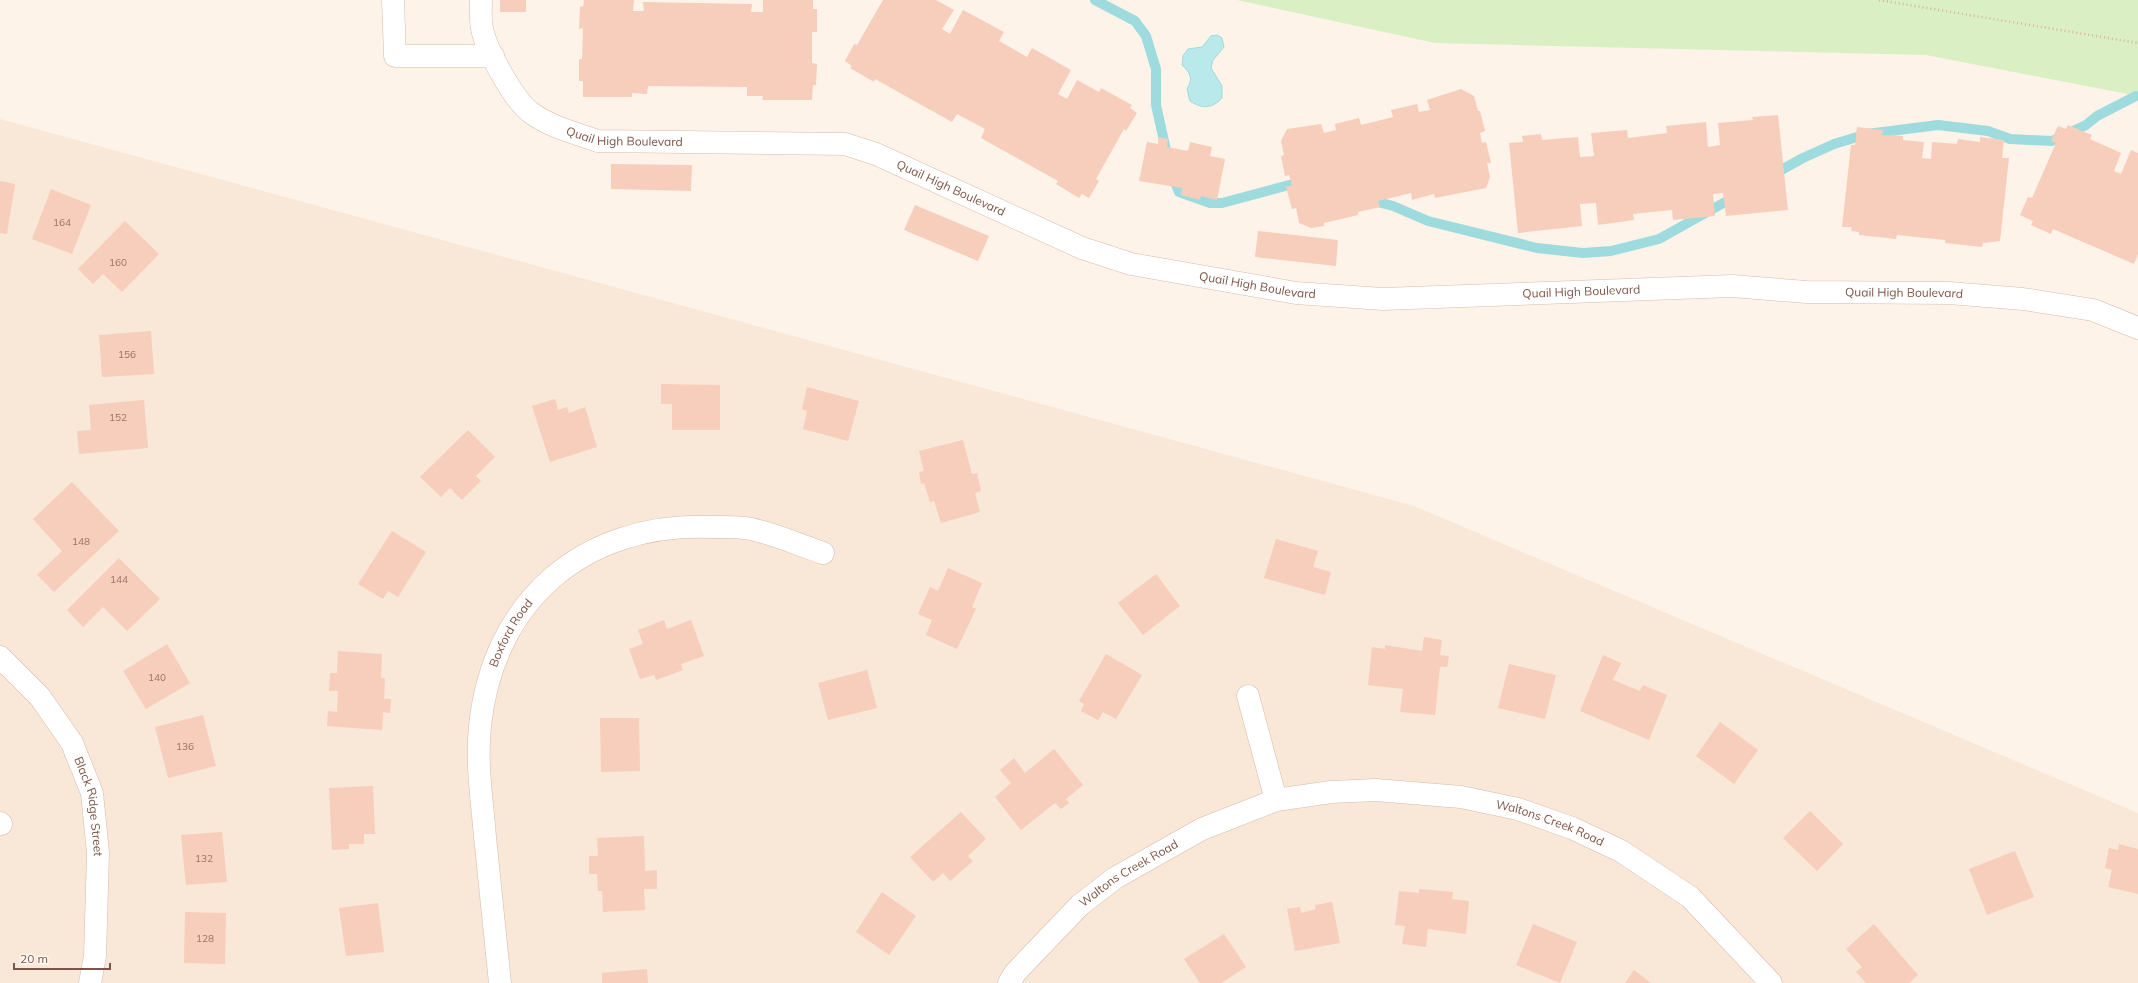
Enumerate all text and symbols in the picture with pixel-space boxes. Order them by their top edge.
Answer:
street label: Quail High Boulevard [564,123,683,149]
street label: Quail High Boulevard [894,156,1008,219]
house number: 164 [53,216,71,229]
house number: 160 [109,256,127,269]
street label: Quail High Boulevard [1198,268,1316,301]
street label: Quail High Boulevard [1522,281,1641,301]
street label: Quail High Boulevard [1845,284,1964,301]
house number: 156 [118,348,136,361]
house number: 152 [109,411,127,424]
house number: 148 [72,535,90,548]
house number: 144 [110,573,128,586]
street label: Boxford Road [486,596,535,669]
house number: 140 [148,671,166,684]
house number: 136 [176,740,194,753]
street label: Black Ridge Street [71,754,106,856]
street label: Waltons Creek Road [1495,797,1607,849]
street label: Waltons Creek Road [1076,836,1180,910]
house number: 132 [195,852,213,865]
house number: 128 [196,932,214,945]
scale bar [14,945,110,971]
text: 20 m [20,951,48,966]

